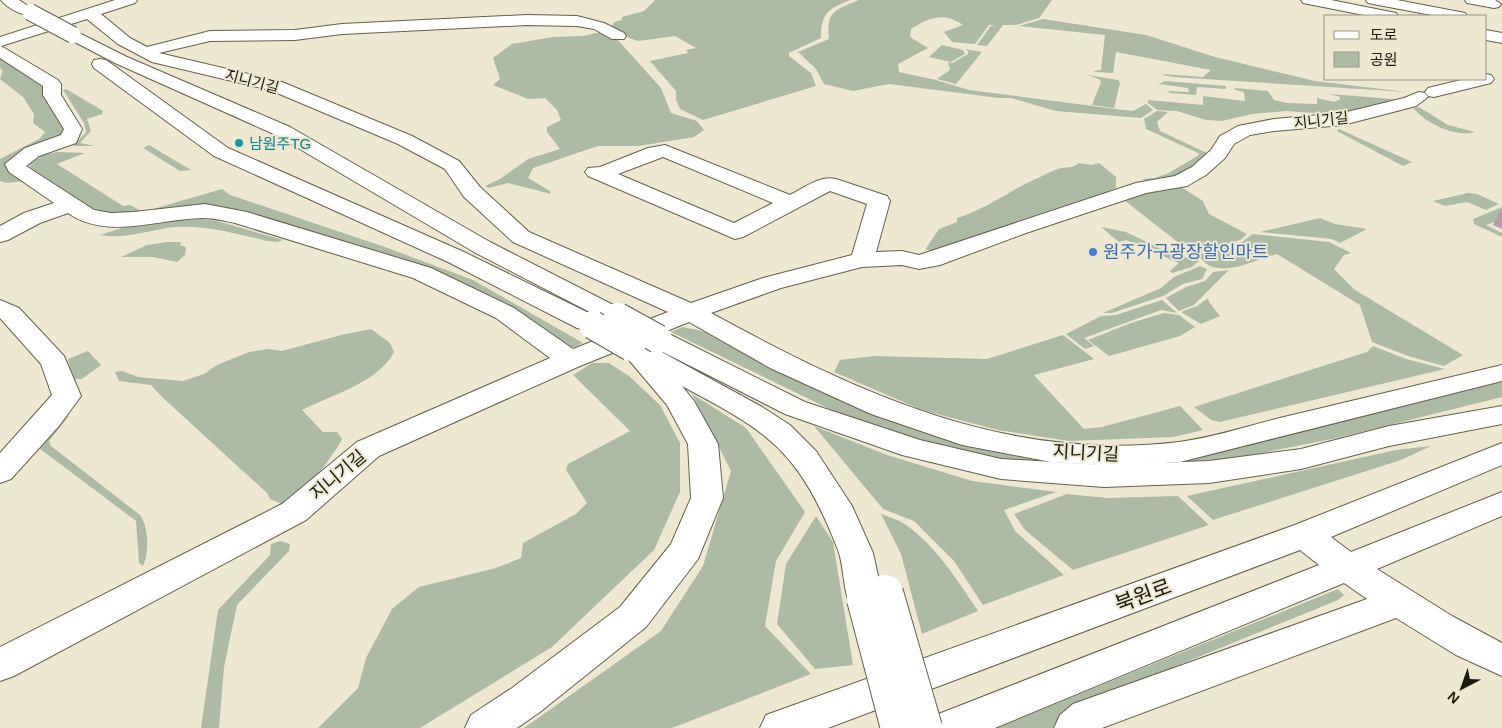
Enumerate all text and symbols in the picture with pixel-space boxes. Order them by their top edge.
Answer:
legend [1324,15,1487,80]
text: 도로 [1370,26,1398,43]
text: 공원 [1370,51,1398,68]
street label: 지니기길 [223,66,281,96]
street label: 지니기길 [1293,109,1349,131]
place label: 남원주TG [249,135,311,152]
marker: 남원주TG [233,137,245,149]
place label: 원주가구광장할인마트 [1103,242,1269,262]
marker: 원주가구광장할인마트 [1087,246,1099,258]
street label: 지니기길 [1052,441,1120,465]
street label: 지니기길 [306,446,370,504]
street label: 북원로 [1112,574,1174,616]
north arrow [1437,663,1487,713]
text: N [1444,688,1463,707]

